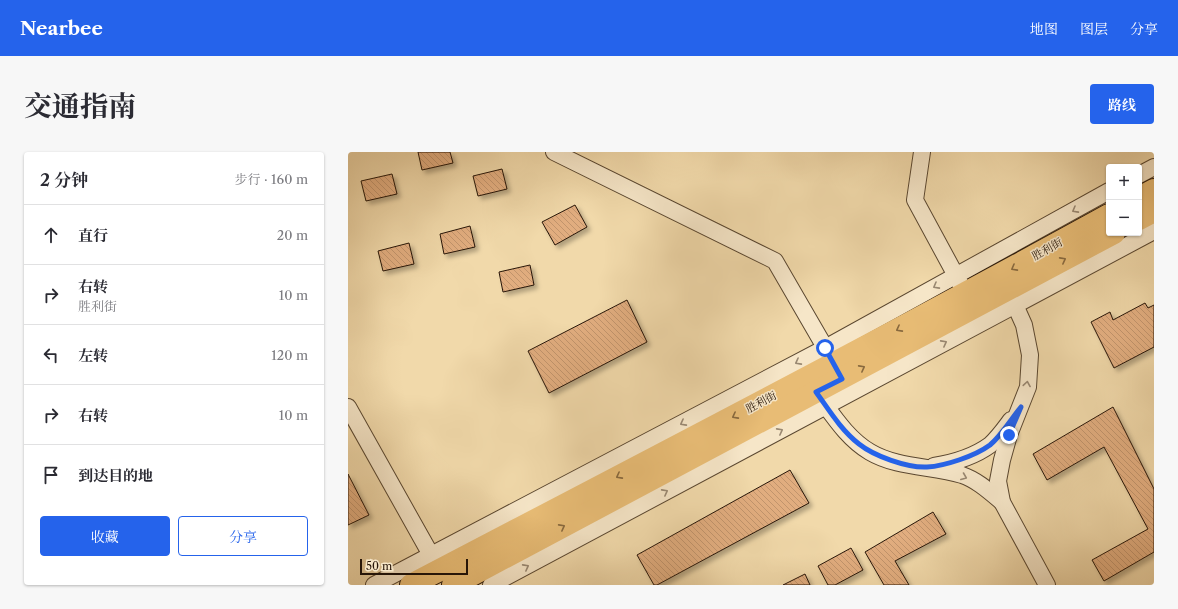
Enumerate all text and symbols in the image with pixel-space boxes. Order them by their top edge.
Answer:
text: Nearbee [20,17,103,40]
text: 地图 [1030,20,1058,38]
text: 图层 [1080,20,1108,38]
text: 分享 [1130,20,1158,38]
button: 路线 [1090,84,1154,124]
text: 交通指南 [24,89,136,123]
map controls [1106,164,1142,236]
button: + [1106,164,1142,200]
text: 2 分钟 [40,170,88,190]
text: 步行 · 160 m [235,171,308,187]
button: − [1106,200,1142,236]
one-way arrow [1072,206,1079,213]
icon: ahead [40,224,62,246]
text: 直行 [78,226,108,245]
text: 20 m [277,227,308,243]
street label: 胜利街 [1029,235,1065,263]
one-way arrow [1059,258,1066,265]
one-way arrow [1011,263,1018,270]
text: 右转 [78,277,108,296]
one-way arrow [933,282,940,289]
icon: right [40,284,62,306]
text: 10 m [279,287,308,303]
text: 胜利街 [78,298,117,314]
one-way arrow [896,325,904,332]
route start [816,339,834,357]
one-way arrow [940,341,947,348]
icon: left [40,344,62,366]
text: 左转 [78,346,108,365]
text: 120 m [271,347,308,363]
one-way arrow [794,357,802,365]
one-way arrow [858,365,865,373]
one-way arrow [1023,381,1031,388]
street label: 胜利街 [743,388,779,416]
icon: right [40,404,62,426]
text: 右转 [78,406,108,425]
text: 10 m [279,407,308,423]
one-way arrow [732,411,739,419]
one-way arrow [679,418,687,425]
route end [1000,426,1018,444]
one-way arrow [776,429,783,436]
icon: arrive [40,464,62,486]
text: 到达目的地 [78,466,153,485]
one-way arrow [616,471,624,479]
one-way arrow [960,472,968,480]
one-way arrow [661,490,668,497]
button: 收藏 [40,516,170,556]
button: 分享 [178,516,308,556]
one-way arrow [558,525,565,532]
scale bar [360,557,468,576]
text: 50 m [366,559,392,573]
one-way arrow [522,564,529,571]

